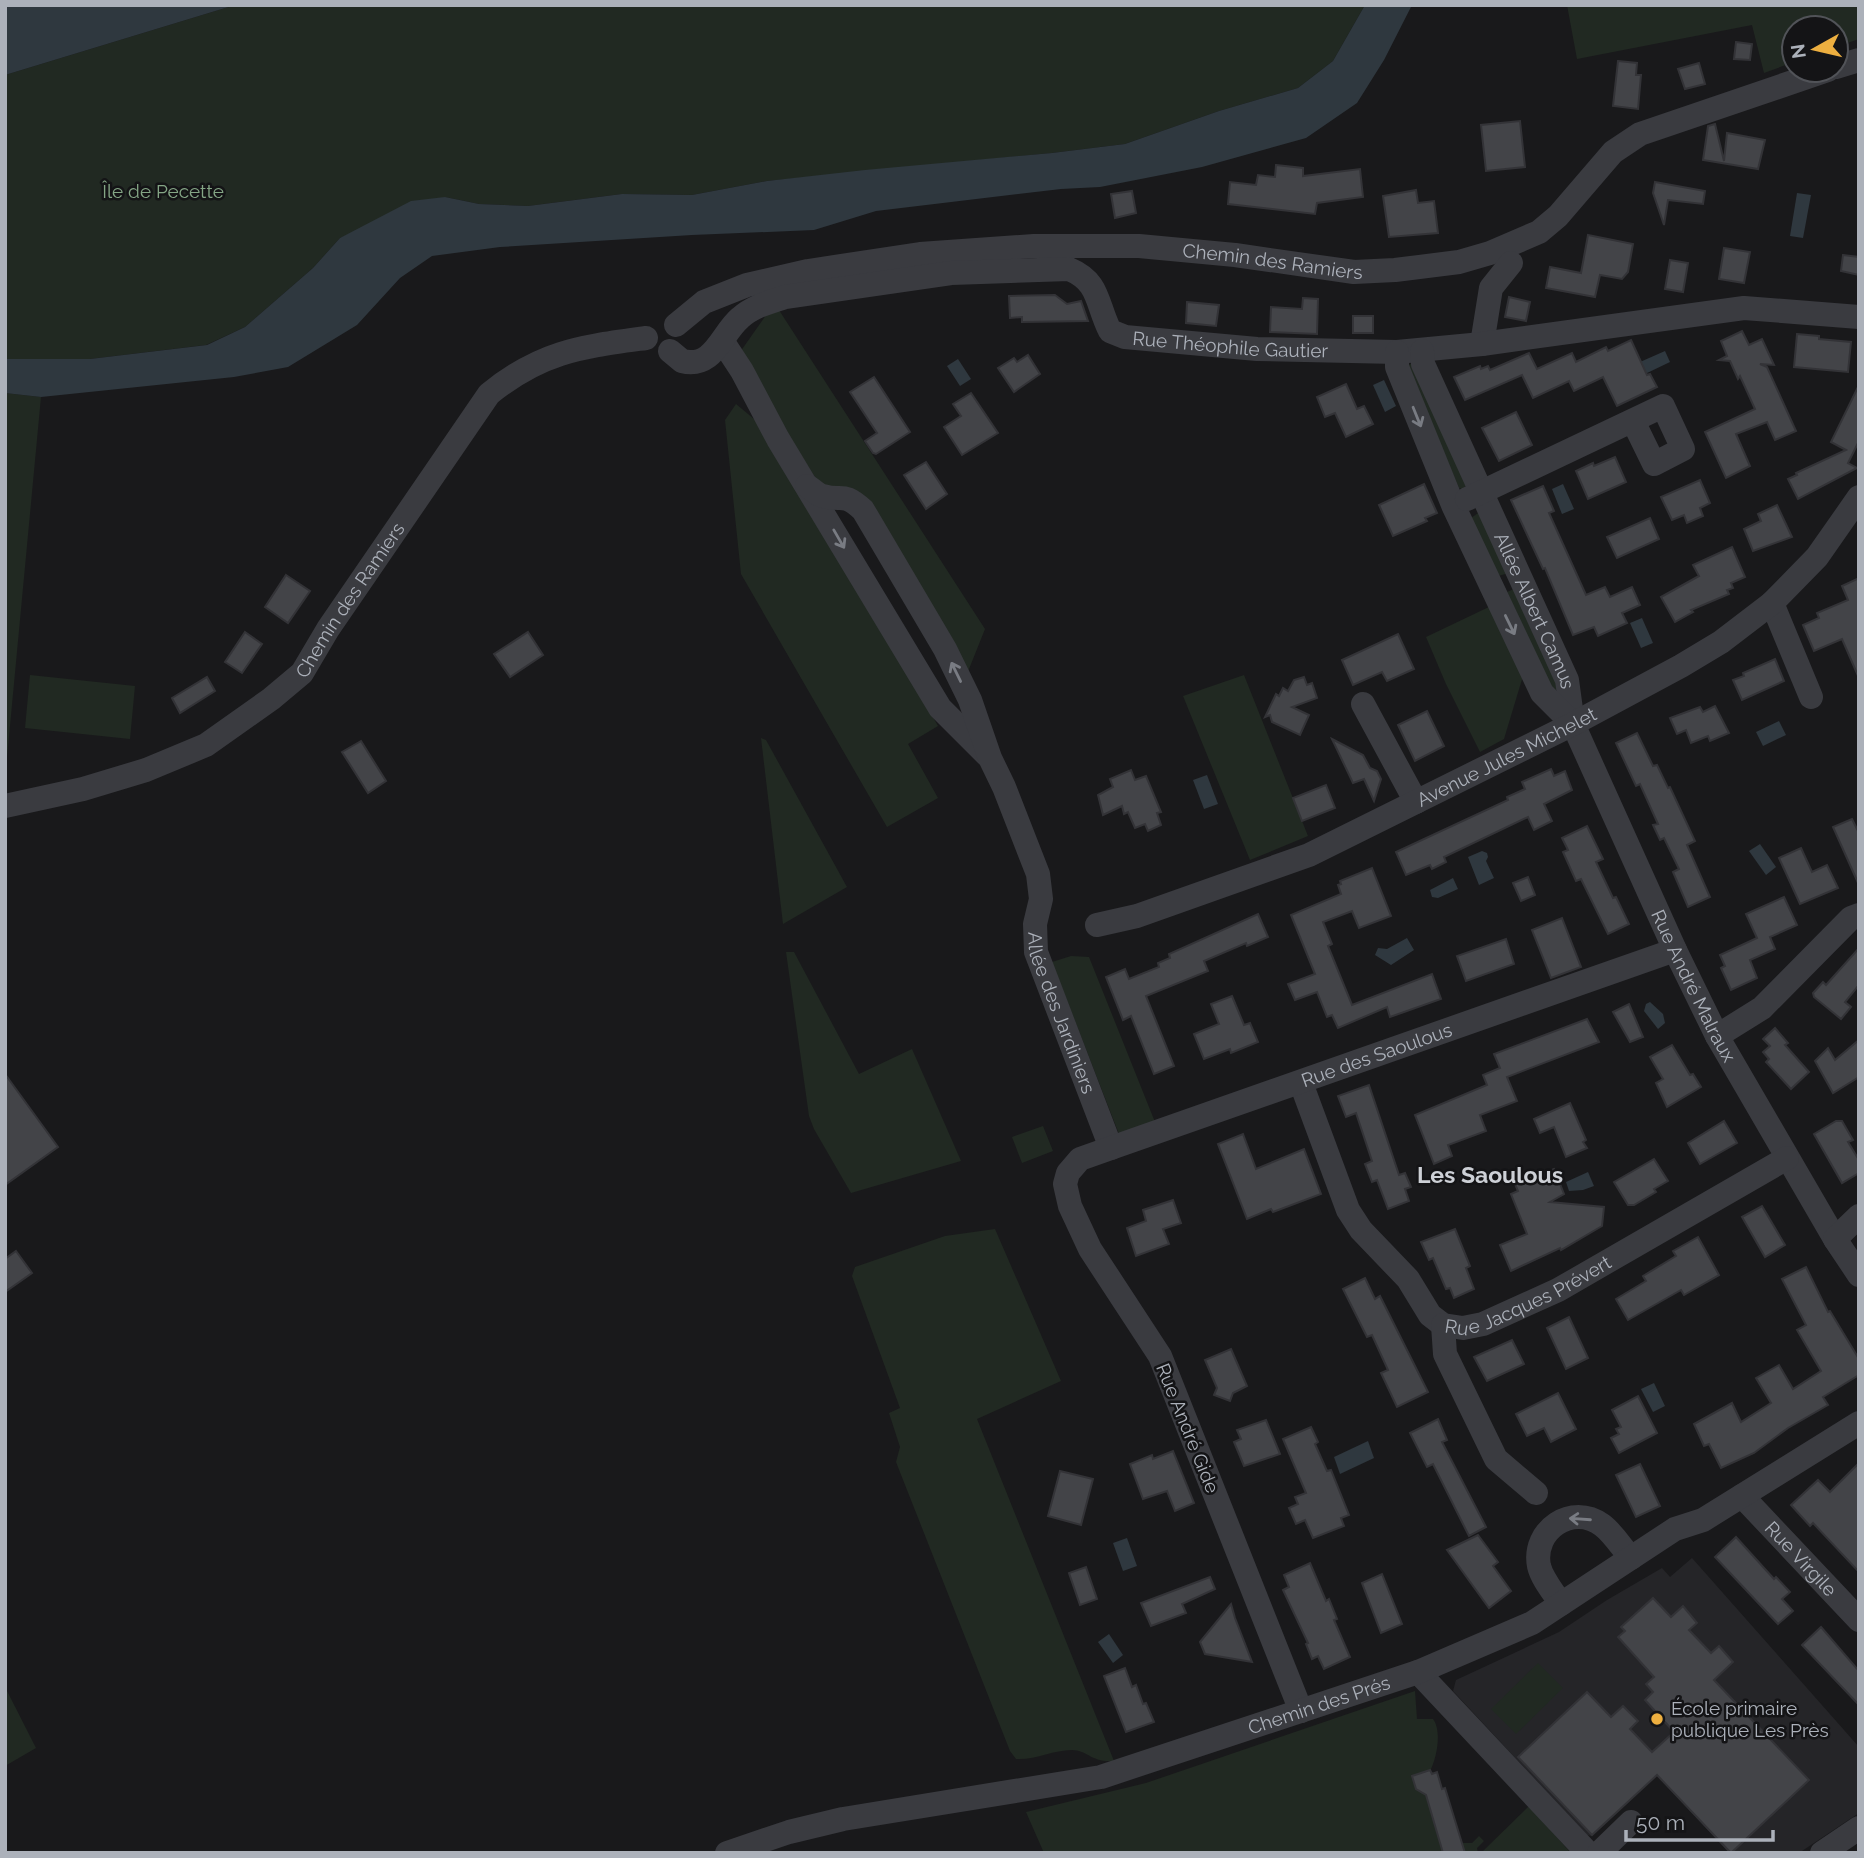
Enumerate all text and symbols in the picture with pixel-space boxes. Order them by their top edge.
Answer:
north arrow [1780,14,1850,84]
text: N [1786,43,1810,60]
park label: Île de Pecette [102,180,224,202]
street label: Chemin des Ramiers [1182,239,1363,283]
street label: Rue Théophile Gautier [1132,327,1329,362]
one-way arrow [1412,405,1425,427]
street label: Chemin des Ramiers [291,518,409,681]
one-way arrow [832,529,846,549]
street label: Allée Albert Camus [1490,529,1579,690]
one-way arrow [1504,614,1517,635]
one-way arrow [949,662,963,683]
street label: Avenue Jules Michelet [1413,702,1601,811]
street label: Rue André Malraux [1647,906,1741,1066]
street label: Allée des Jardiniers [1024,931,1100,1097]
street label: Rue des Saoulous [1298,1018,1455,1091]
district label: Les Saoulous [1417,1161,1563,1188]
street label: Rue Jacques Prévert [1444,1251,1615,1340]
street label: Rue André Gide [1152,1360,1224,1496]
one-way arrow [1569,1512,1592,1525]
street label: Rue Virgile [1761,1517,1841,1601]
street label: Chemin des Prés [1245,1671,1393,1739]
place label: École primaire publique Les Près [1671,1697,1829,1741]
marker: École primaire publique Les Près [1649,1711,1665,1727]
scale bar [1626,1798,1773,1842]
text: 50 m [1636,1810,1685,1835]

